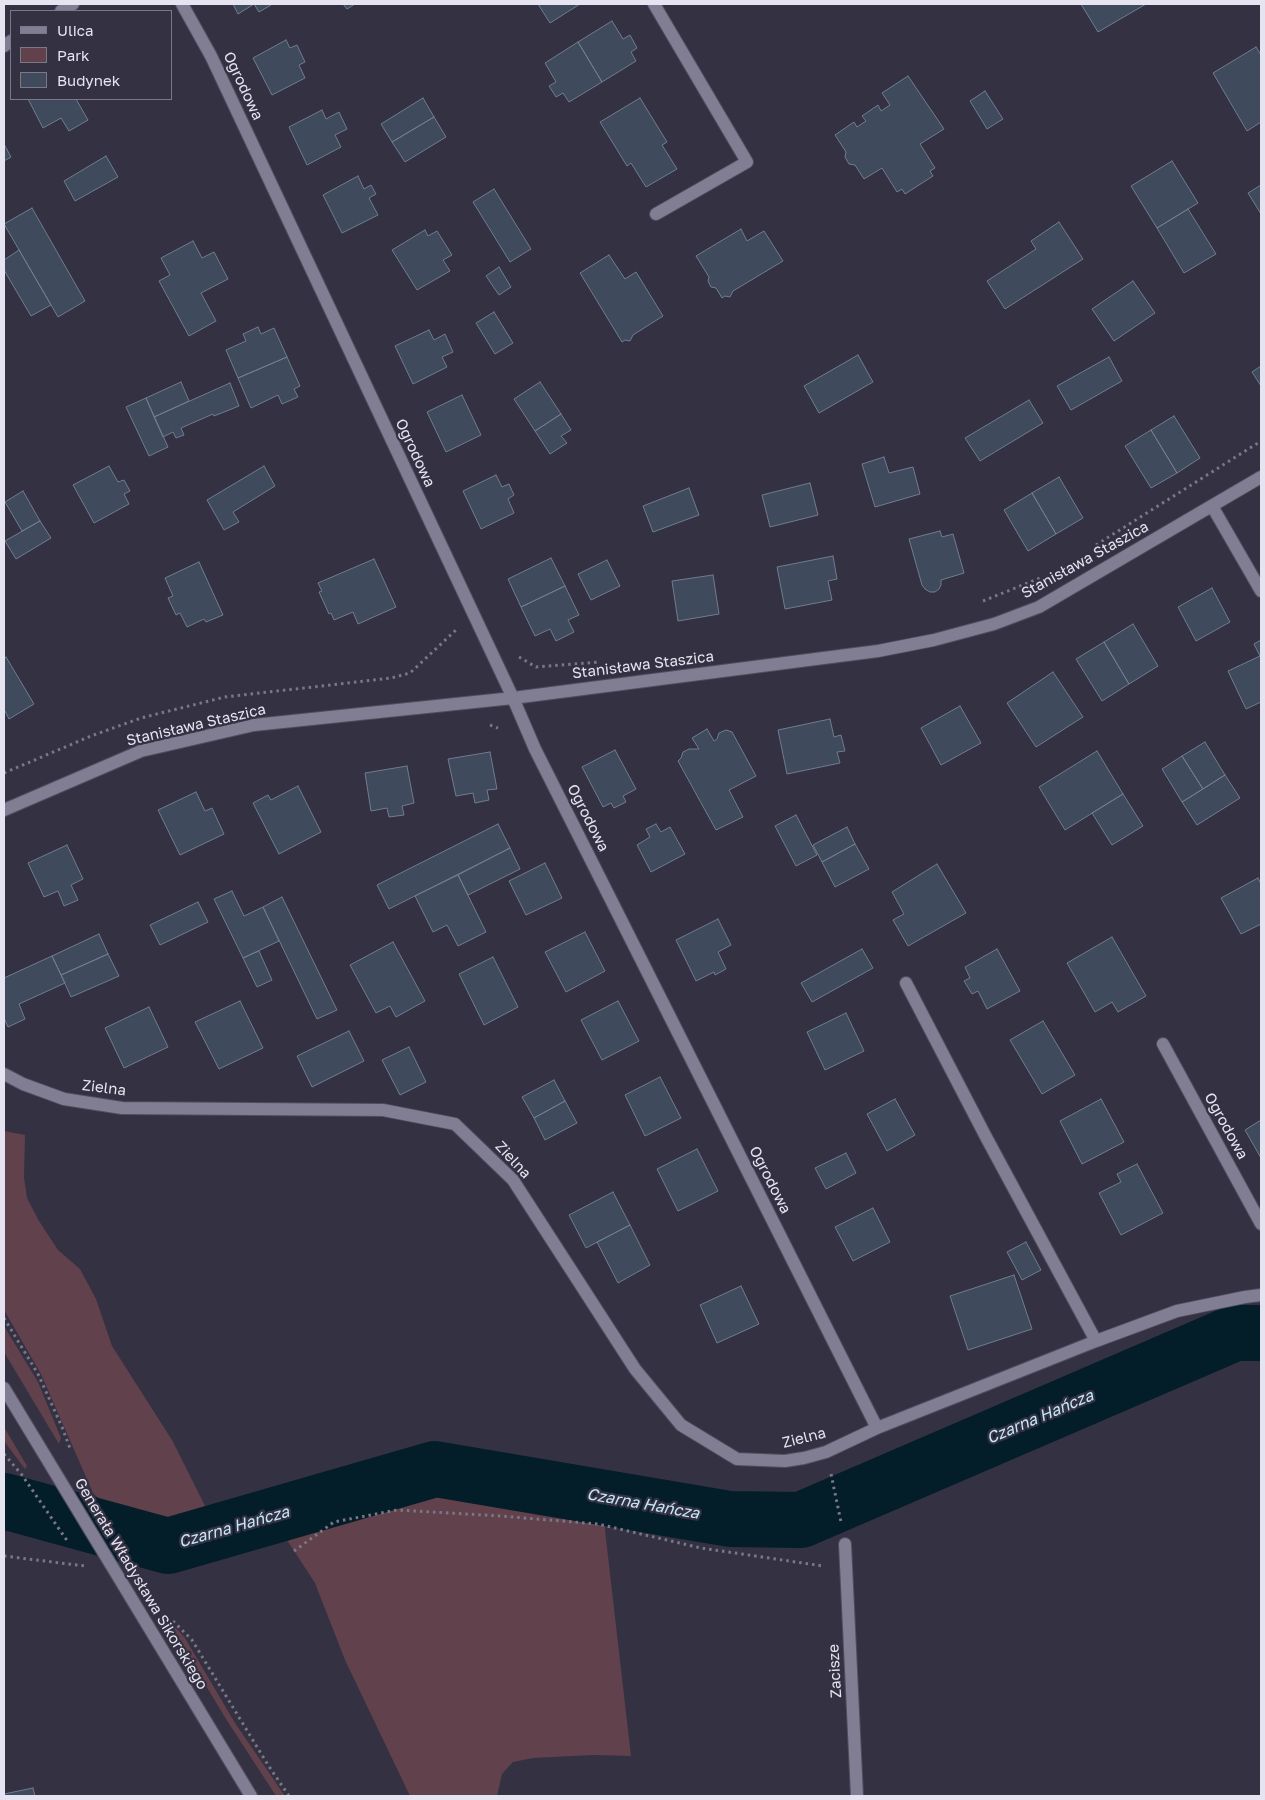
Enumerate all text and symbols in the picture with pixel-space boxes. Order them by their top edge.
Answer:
legend [10,10,172,100]
text: Ulica [57,21,93,39]
text: Park [57,46,89,64]
street label: Ogrodowa [219,49,267,123]
text: Budynek [57,71,120,89]
street label: Ogrodowa [391,416,439,490]
street label: Stanisława Staszica [1018,518,1152,602]
street label: Stanisława Staszica [571,647,715,683]
street label: Stanisława Staszica [125,700,267,750]
street label: Ogrodowa [563,781,613,855]
street label: Zielna [81,1076,127,1100]
street label: Ogrodowa [1200,1090,1252,1162]
street label: Zielna [491,1138,535,1182]
street label: Ogrodowa [745,1143,795,1217]
water label: Czarna Hańcza [984,1386,1096,1448]
street label: Zielna [780,1424,828,1452]
street label: Generała Władysława Sikorskiego [71,1475,211,1693]
water label: Czarna Hańcza [585,1485,701,1523]
water label: Czarna Hańcza [177,1502,291,1552]
street label: Zacisze [825,1644,845,1698]

